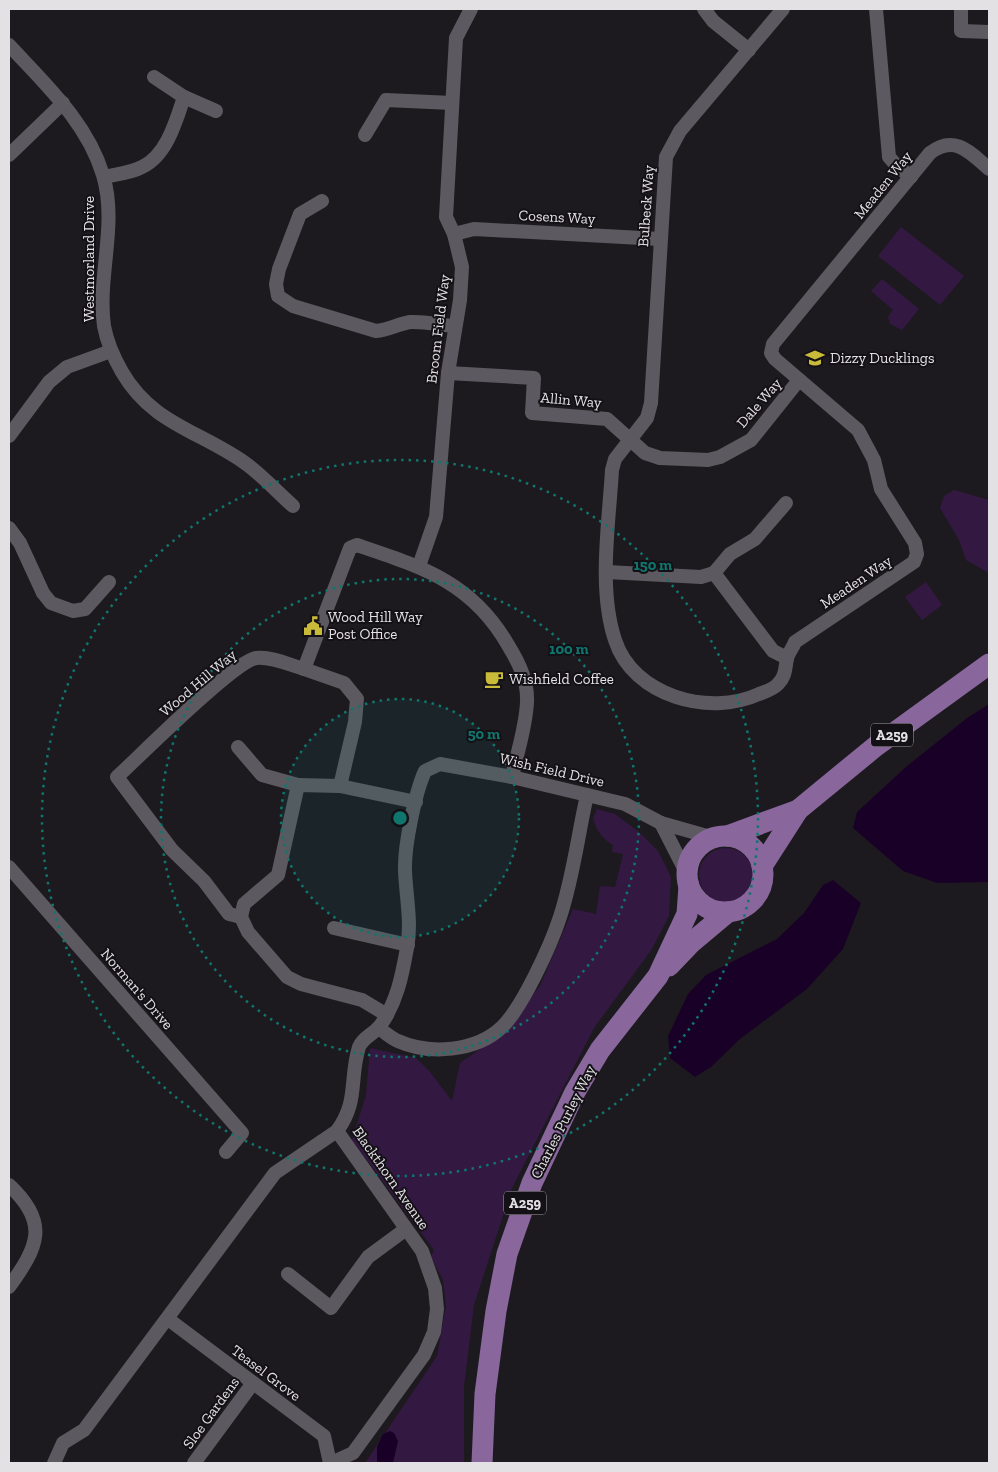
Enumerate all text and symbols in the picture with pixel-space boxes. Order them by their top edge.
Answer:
street label: Meaden Way [850,147,916,222]
street label: Bulbeck Way [634,164,658,248]
street label: Westmorland Drive [80,196,98,322]
street label: Cosens Way [518,206,596,228]
street label: Broom Field Way [422,273,454,385]
school or university icon: Dizzy Ducklings [804,347,826,369]
place label: Dizzy Ducklings [830,349,935,367]
street label: Dale Way [733,374,786,431]
street label: Allin Way [540,388,603,412]
street label: Meaden Way [817,551,895,612]
text: 150 m [634,556,672,574]
place label: Wood Hill Way Post Office [328,608,423,643]
public building icon: Wood Hill Way Post Office [302,615,324,637]
text: 100 m [549,640,589,658]
street label: Wood Hill Way [156,645,240,720]
cafe icon: Wishfield Coffee [483,668,505,690]
place label: Wishfield Coffee [509,670,614,688]
road number: A259 [871,724,913,746]
text: 50 m [468,725,500,743]
street label: Wish Field Drive [498,749,606,791]
centre of rings [391,809,409,827]
street label: Norman's Drive [97,945,177,1033]
street label: Charles Purley Way [527,1062,599,1182]
street label: Blackthorn Avenue [349,1123,433,1233]
road number: A259 [504,1192,546,1214]
street label: Teasel Grove [228,1341,304,1405]
street label: Sloe Gardens [179,1374,243,1452]

